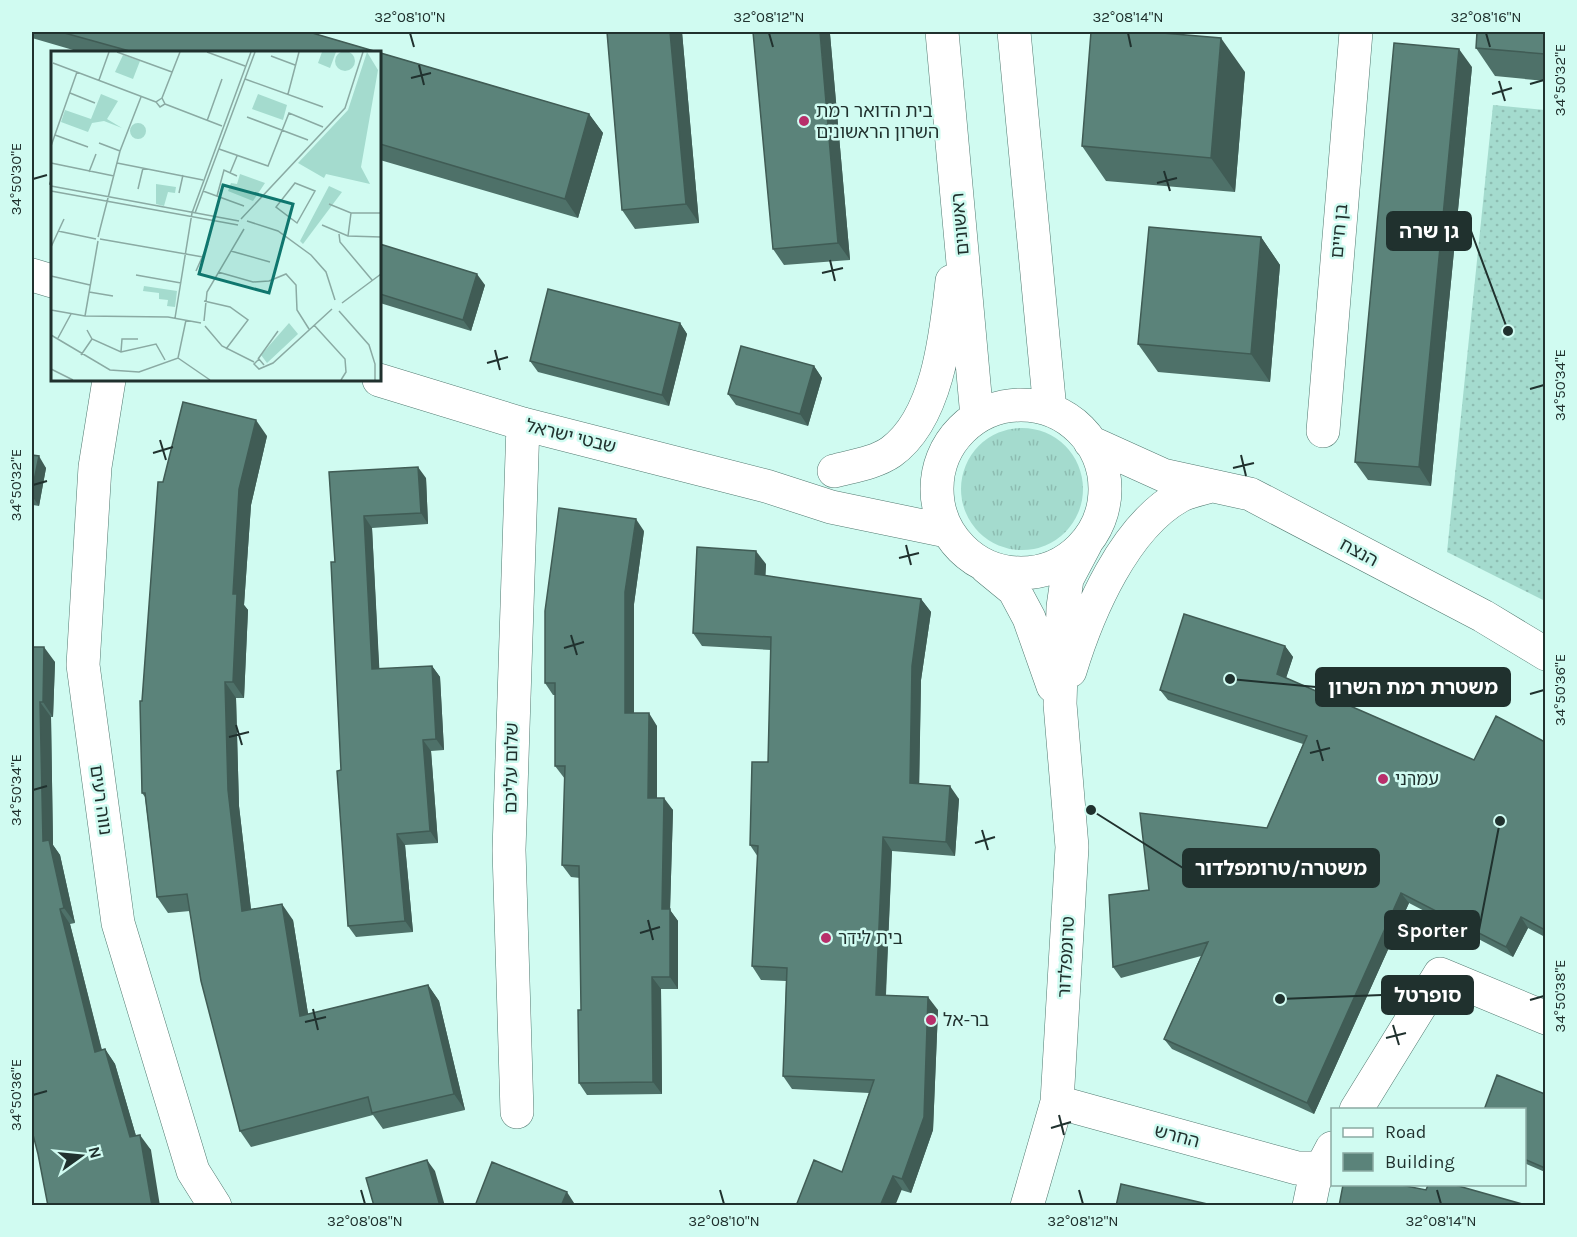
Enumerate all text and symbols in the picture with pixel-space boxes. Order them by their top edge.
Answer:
text: 32°08'10"N [374,8,446,26]
text: 32°08'12"N [733,8,805,26]
text: 32°08'14"N [1093,8,1163,26]
text: 32°08'16"N [1450,8,1522,26]
text: 34°50'32"E [1551,44,1569,116]
inset map [51,51,381,381]
place label: בית הדואר רמת השרון הראשונים [816,100,939,143]
marker: בית הדואר רמת השרון הראשונים [797,114,811,128]
text: 34°50'30"E [7,143,25,215]
street label: ראשונים [946,192,974,256]
street label: בן חיים [1326,203,1352,259]
callout: גן שרה [1387,212,1471,250]
text: גן שרה [1399,220,1459,243]
text: 34°50'34"E [1551,349,1569,421]
street label: שבטי ישראל [524,414,618,458]
text: 34°50'32"E [7,449,25,521]
street label: הנצח [1336,533,1382,571]
text: 34°50'36"E [1551,654,1569,726]
callout: משטרת רמת השרון [1316,668,1510,706]
text: משטרת רמת השרון [1328,676,1498,699]
street label: שלום עליכם [499,722,523,814]
text: 34°50'34"E [7,754,25,826]
street label: נווה רעים [85,764,117,836]
place label: עמרני [1395,768,1439,790]
marker: עמרני [1376,772,1390,786]
callout: משטרה/טרומפלדור [1183,849,1379,887]
text: משטרה/טרומפלדור [1195,857,1367,880]
callout: Sporter [1385,911,1479,949]
street label: טרומפלדור [1053,916,1079,998]
text: Sporter [1397,919,1467,942]
place label: בית לידר [838,927,903,949]
marker: בית לידר [819,931,833,945]
text: 34°50'38"E [1551,960,1569,1032]
callout: סופרטל [1382,976,1473,1014]
text: סופרטל [1394,984,1462,1007]
place label: בר-אל [943,1009,989,1031]
marker: בר-אל [924,1013,938,1027]
text: 34°50'36"E [7,1059,25,1131]
legend [1331,1108,1526,1186]
street label: החרש [1152,1119,1202,1153]
text: Road [1385,1121,1426,1143]
north arrow [51,1126,111,1186]
text: N [84,1144,106,1160]
text: Building [1385,1151,1455,1173]
text: 32°08'08"N [327,1212,403,1230]
text: 32°08'10"N [688,1212,760,1230]
text: 32°08'12"N [1047,1212,1119,1230]
text: 32°08'14"N [1406,1212,1476,1230]

